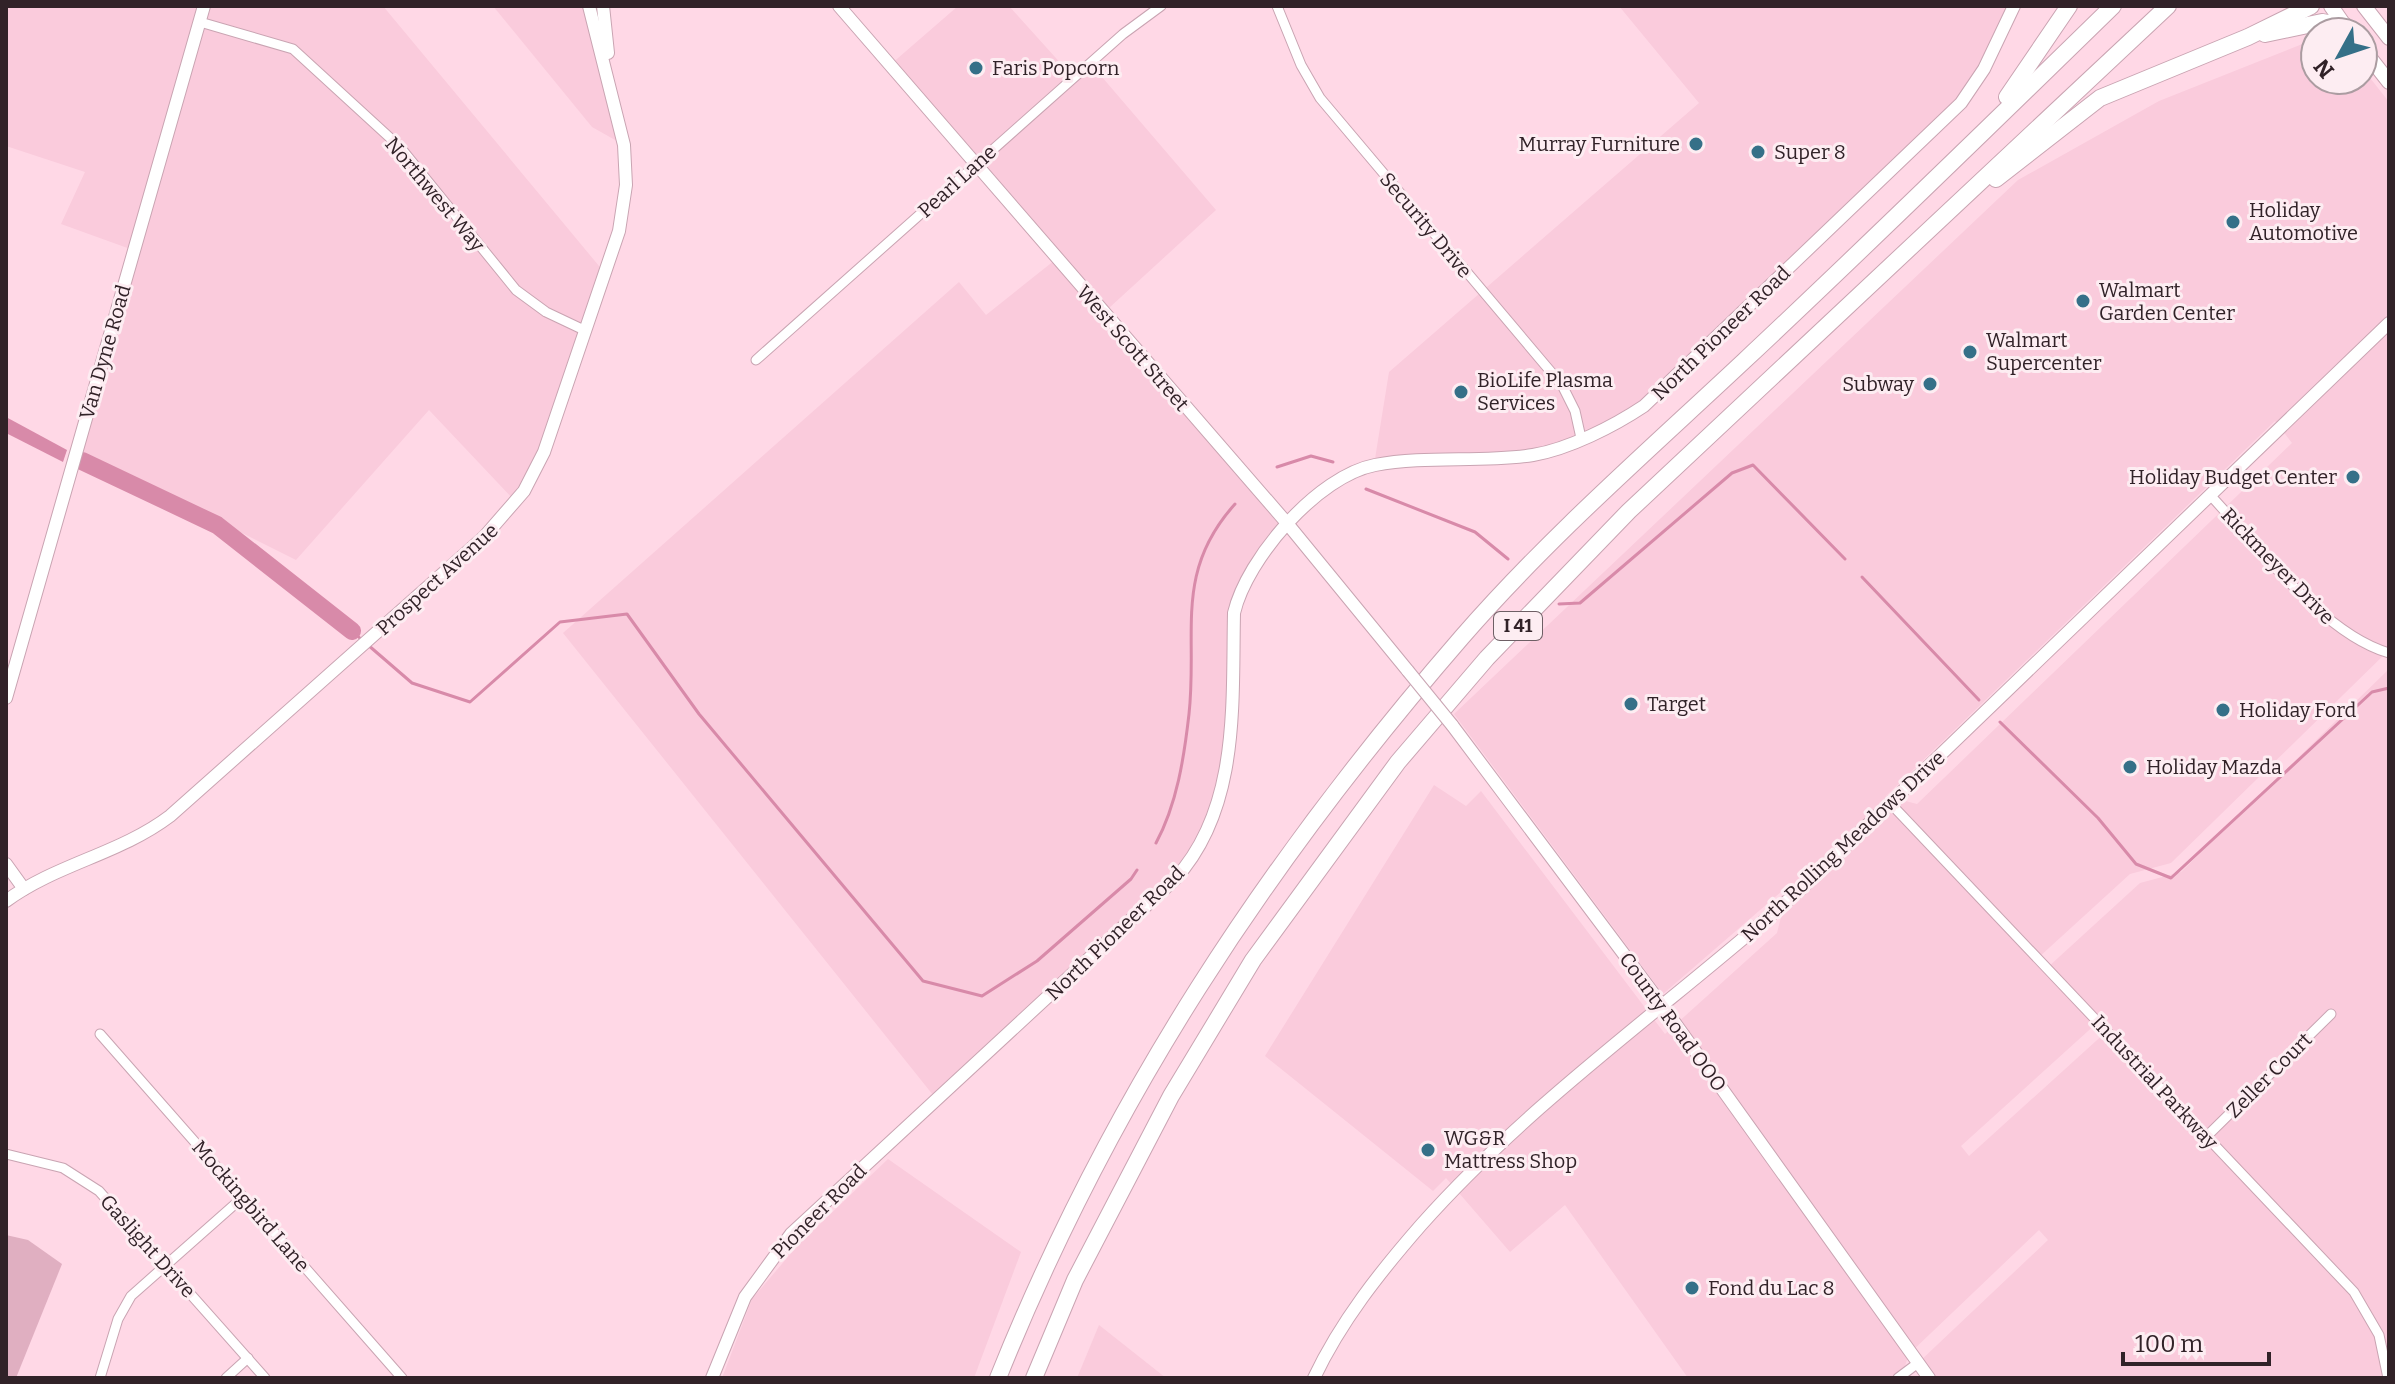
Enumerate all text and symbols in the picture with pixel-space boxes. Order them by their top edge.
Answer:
north arrow [2299,16,2379,96]
text: N [2308,53,2340,84]
place label: Faris Popcorn [992,56,1120,80]
marker: Faris Popcorn [967,59,985,77]
street label: Northwest Way [380,132,490,256]
place label: Murray Furniture [1519,132,1680,156]
marker: Murray Furniture [1687,135,1705,153]
street label: Pearl Lane [913,140,1001,222]
place label: Super 8 [1774,140,1846,164]
marker: Super 8 [1749,143,1767,161]
street label: Security Drive [1375,167,1477,283]
place label: Holiday Automotive [2249,198,2358,245]
marker: Holiday Automotive [2224,213,2242,231]
street label: North Pioneer Road [1647,261,1795,405]
place label: Walmart Garden Center [2099,278,2235,325]
street label: West Scott Street [1072,280,1194,416]
street label: Van Dyne Road [74,282,136,422]
marker: Walmart Garden Center [2074,292,2092,310]
place label: Walmart Supercenter [1986,328,2102,375]
marker: Walmart Supercenter [1961,343,1979,361]
place label: BioLife Plasma Services [1477,368,1613,415]
place label: Subway [1842,372,1914,396]
marker: Subway [1921,375,1939,393]
marker: BioLife Plasma Services [1452,383,1470,401]
place label: Holiday Budget Center [2129,465,2337,489]
marker: Holiday Budget Center [2344,468,2362,486]
street label: Rickmeyer Drive [2216,503,2340,629]
street label: Prospect Avenue [371,518,503,640]
road number: I 41 [1494,612,1542,640]
place label: Target [1647,692,1706,716]
marker: Target [1622,695,1640,713]
place label: Holiday Ford [2239,698,2357,722]
marker: Holiday Ford [2214,701,2232,719]
street label: North Rolling Meadows Drive [1736,745,1950,947]
place label: Holiday Mazda [2146,755,2282,779]
marker: Holiday Mazda [2121,758,2139,776]
street label: North Pioneer Road [1041,861,1189,1005]
street label: County Road OOO [1614,948,1732,1096]
street label: Industrial Parkway [2087,1010,2223,1154]
street label: Zeller Court [2221,1027,2317,1123]
place label: WG&R Mattress Shop [1444,1126,1577,1173]
street label: Mockingbird Lane [187,1135,315,1277]
marker: WG&R Mattress Shop [1419,1141,1437,1159]
street label: Pioneer Road [767,1159,871,1263]
street label: Gaslight Drive [95,1189,201,1303]
place label: Fond du Lac 8 [1708,1276,1835,1300]
marker: Fond du Lac 8 [1683,1279,1701,1297]
scale bar [2123,1316,2269,1366]
text: 100 m [2135,1330,2203,1358]

